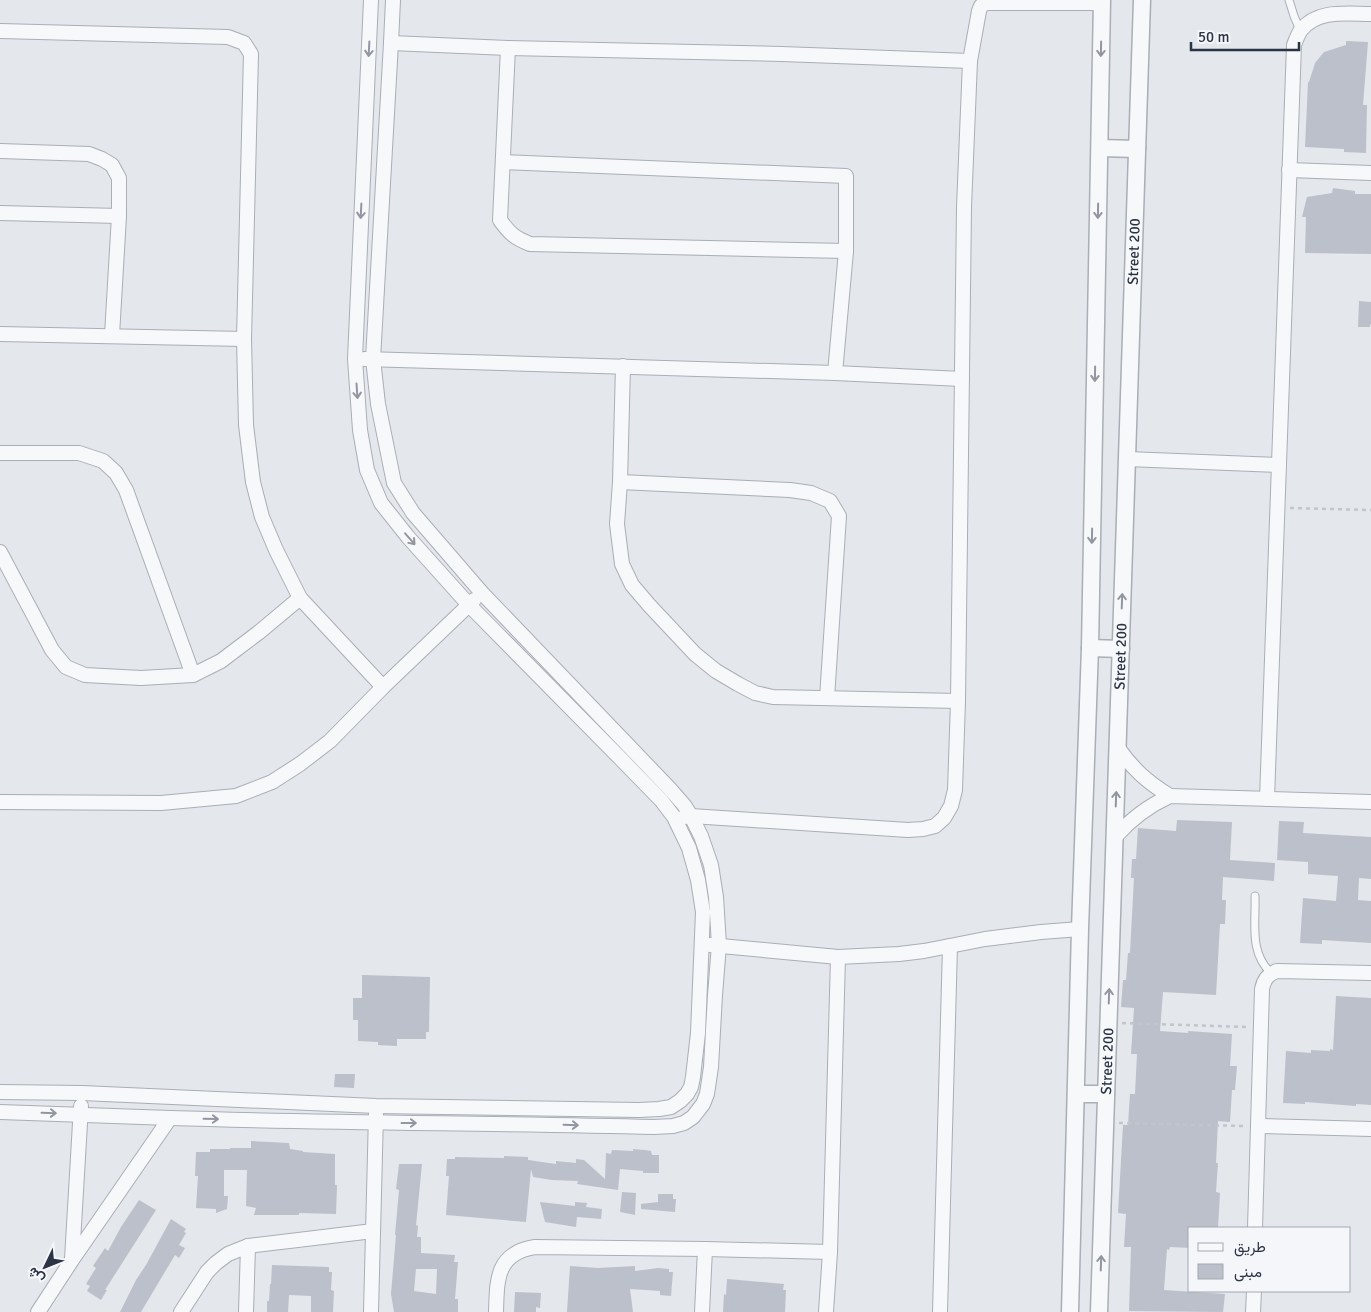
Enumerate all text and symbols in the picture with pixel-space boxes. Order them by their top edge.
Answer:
scale bar [1191,20,1298,52]
text: 50 m [1198,28,1229,46]
one-way arrow [364,40,374,56]
one-way arrow [1097,40,1106,56]
one-way arrow [357,203,366,219]
one-way arrow [1094,203,1103,219]
street label: Street 200 [1124,218,1144,285]
one-way arrow [1090,365,1100,381]
one-way arrow [352,383,361,399]
one-way arrow [1087,528,1097,544]
one-way arrow [405,533,416,546]
one-way arrow [1118,593,1127,609]
street label: Street 200 [1110,623,1131,690]
one-way arrow [1111,791,1121,807]
one-way arrow [1105,988,1114,1004]
street label: Street 200 [1097,1027,1117,1095]
one-way arrow [40,1109,56,1118]
one-way arrow [202,1114,219,1124]
one-way arrow [400,1118,416,1128]
one-way arrow [562,1120,579,1130]
legend [1188,1227,1351,1292]
text: طريق [1234,1238,1266,1257]
north arrow [20,1242,70,1292]
one-way arrow [1096,1256,1105,1272]
text: ش [24,1263,48,1287]
text: مبنى [1234,1263,1262,1282]

